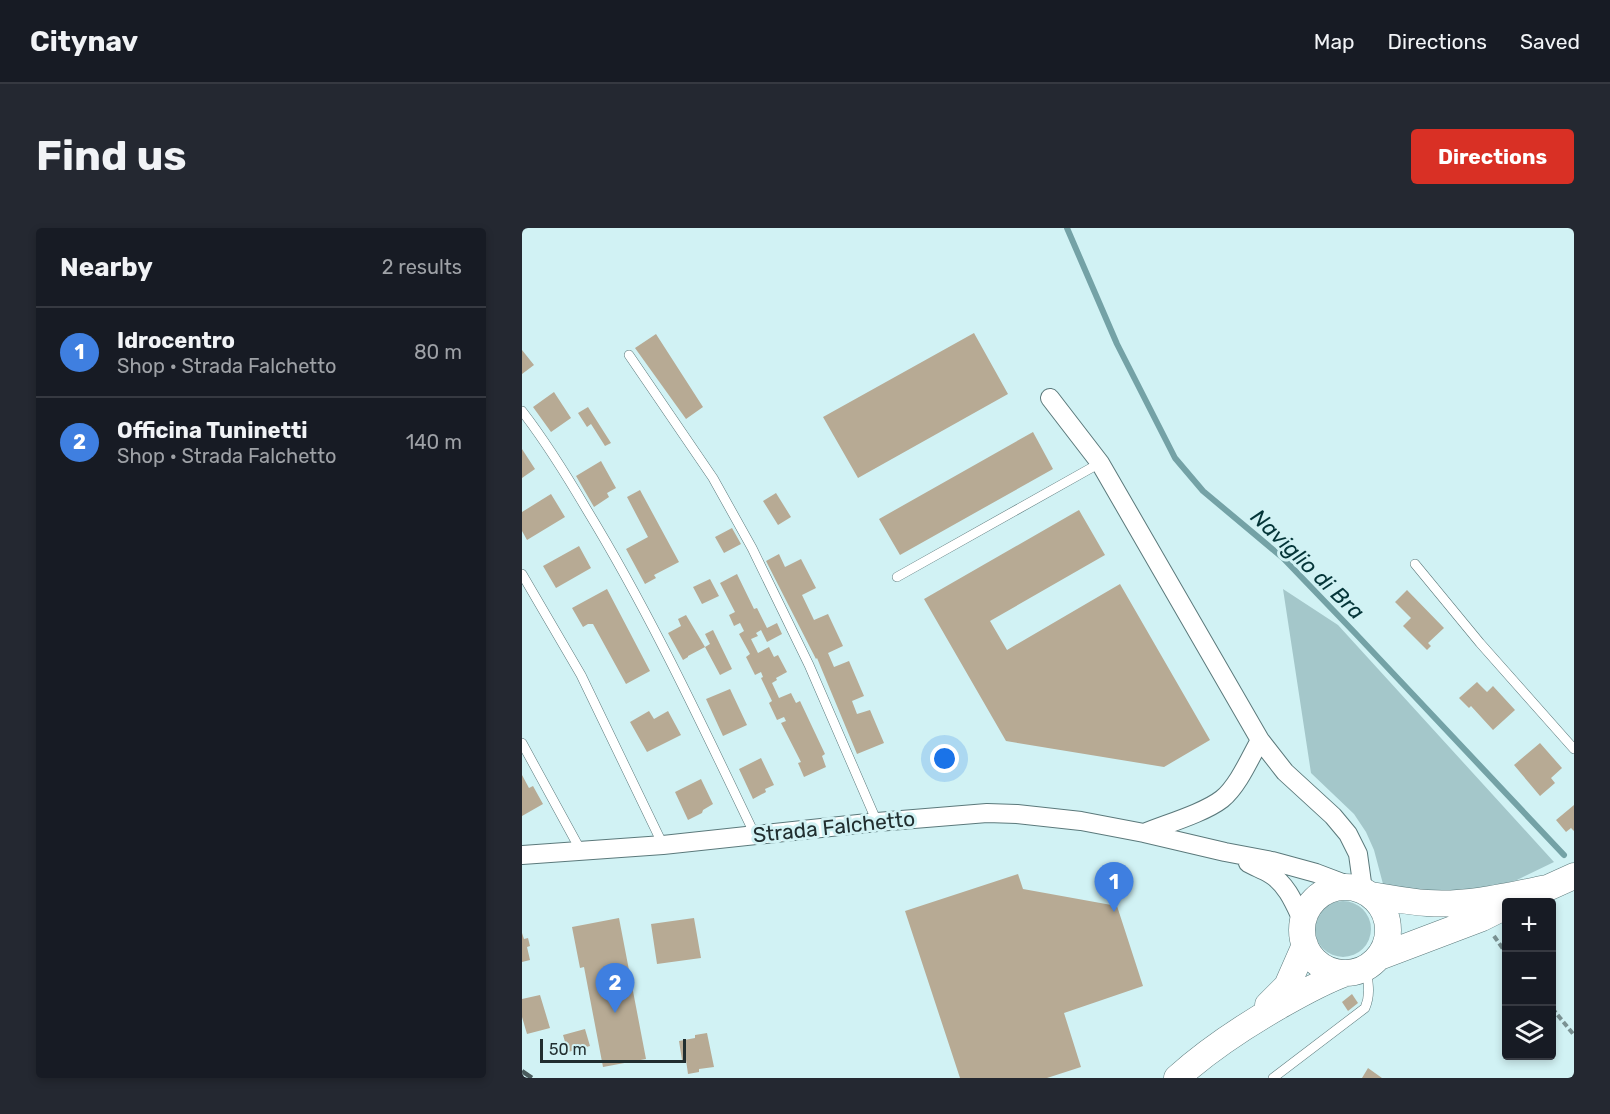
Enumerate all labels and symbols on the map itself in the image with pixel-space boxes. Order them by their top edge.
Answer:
water label: Naviglio di Bra [1245,503,1370,625]
your location [930,744,959,773]
street label: Strada Falchetto [752,806,916,847]
pin: 1 [1094,862,1134,912]
pin: 2 [596,964,634,1013]
scale bar [540,1036,686,1064]

